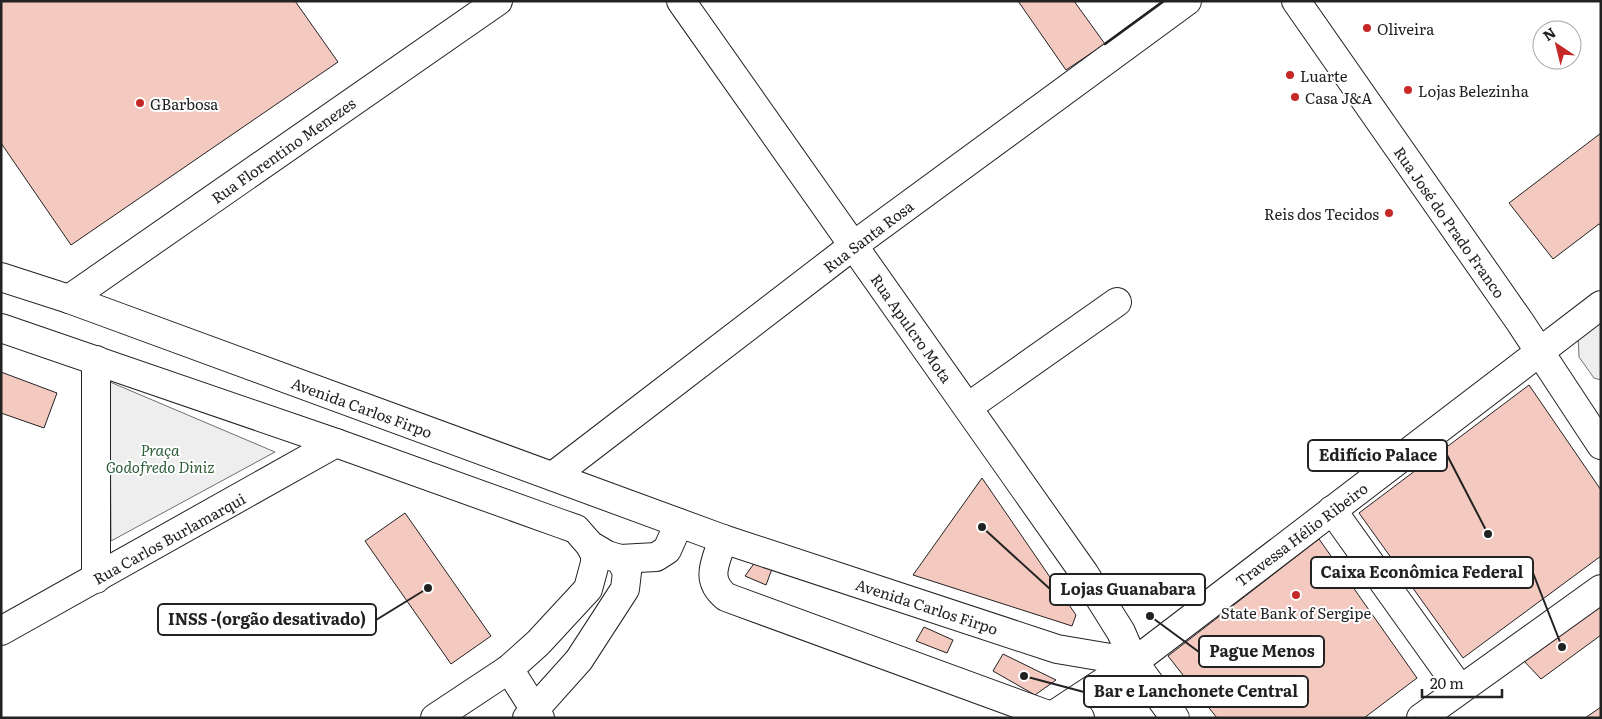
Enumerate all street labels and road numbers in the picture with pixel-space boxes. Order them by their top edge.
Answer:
street label: Rua Florentino Menezes [206,91,360,209]
street label: Rua José do Prado Franco [1389,142,1511,303]
street label: Rua Santa Rosa [818,194,919,278]
street label: Rua Apulcro Mota [866,269,959,388]
street label: Avenida Carlos Firpo [288,371,436,443]
street label: Travessa Hélio Ribeiro [1230,476,1372,592]
street label: Rua Carlos Burlamarqui [89,486,249,590]
street label: Avenida Carlos Firpo [853,572,1001,640]

